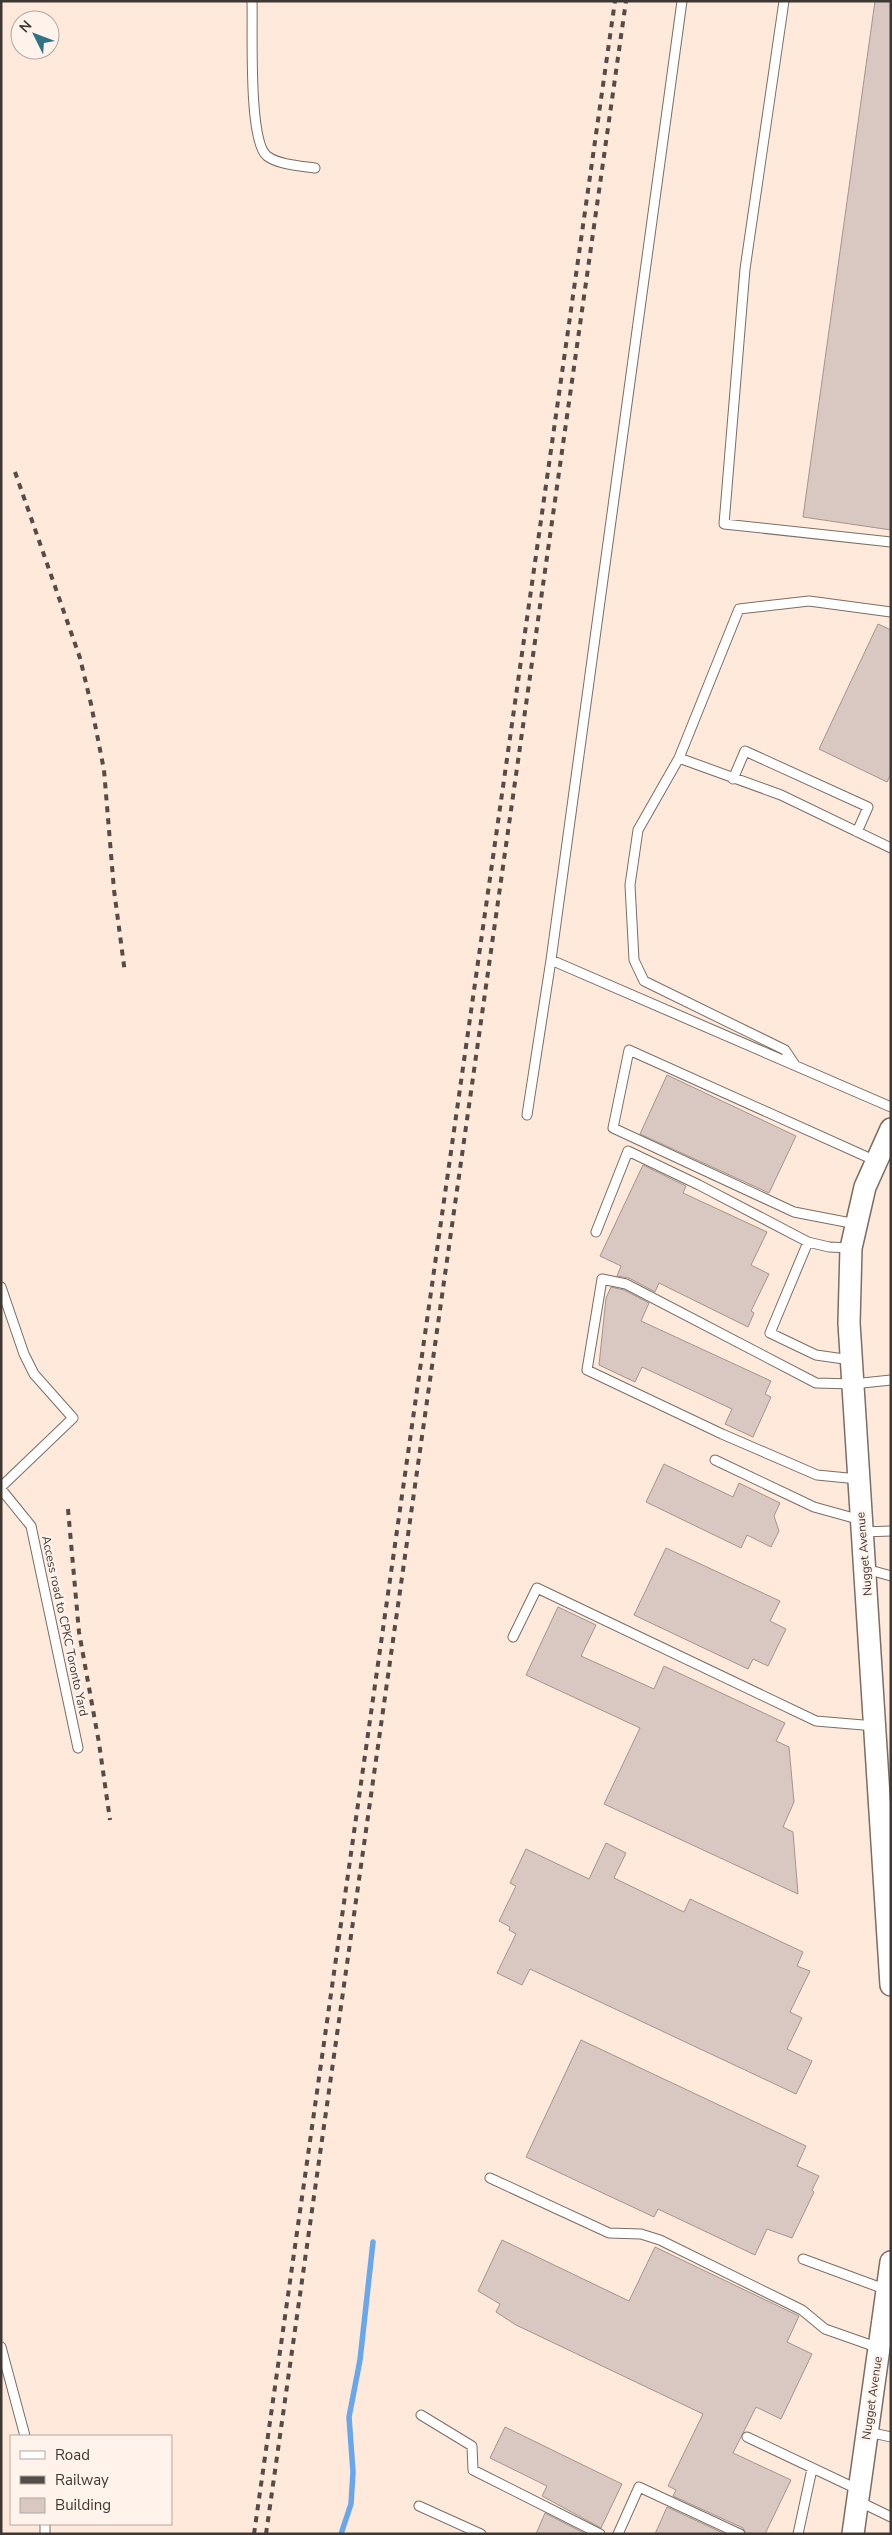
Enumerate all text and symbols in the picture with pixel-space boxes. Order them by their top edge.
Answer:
north arrow [10,10,60,60]
text: N [15,16,36,37]
street label: Nugget Avenue [852,1511,876,1597]
street label: Access road to CPKC Toronto Yard [38,1534,92,1718]
street label: Nugget Avenue [858,2355,886,2441]
legend [10,2435,172,2525]
text: Road [55,2445,90,2465]
text: Railway [55,2470,109,2490]
text: Building [55,2495,111,2515]

